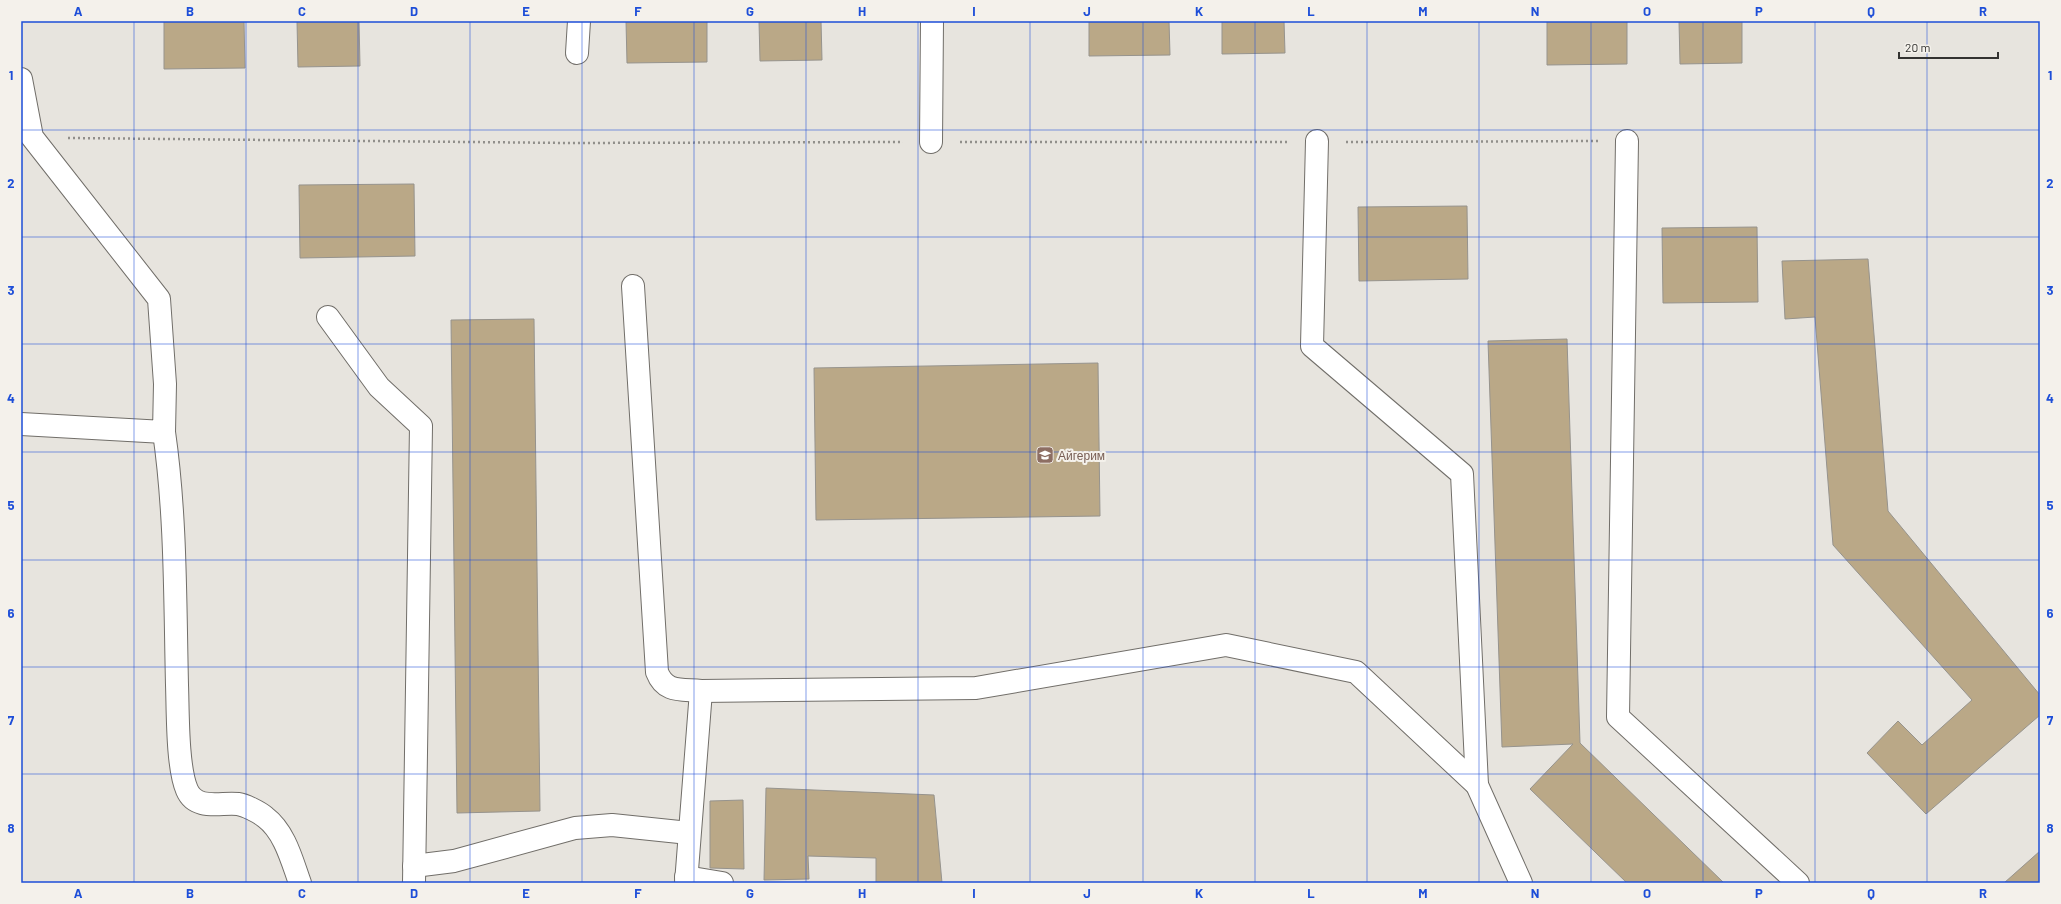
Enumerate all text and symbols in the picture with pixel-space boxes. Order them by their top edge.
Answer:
text: A [74,3,83,19]
text: B [186,3,194,19]
text: C [298,3,306,19]
text: D [410,3,418,19]
text: E [522,3,530,19]
text: F [634,3,642,19]
text: G [746,3,754,19]
text: H [858,3,866,19]
text: I [972,3,976,19]
text: J [1083,3,1091,19]
text: K [1195,3,1203,19]
text: L [1307,3,1315,19]
text: M [1418,3,1428,19]
text: N [1531,3,1539,19]
text: O [1643,3,1651,19]
text: P [1755,3,1763,19]
text: Q [1867,3,1875,19]
text: R [1979,3,1987,19]
scale bar [1899,34,1998,60]
text: 20 m [1905,40,1931,54]
text: 1 [9,67,13,83]
text: 1 [2048,67,2052,83]
text: 2 [7,175,15,191]
text: 2 [2046,175,2054,191]
text: 3 [7,282,15,298]
text: 3 [2046,282,2054,298]
text: 4 [7,390,15,406]
text: 4 [2046,390,2054,406]
school or university icon: Айгерим [1035,445,1055,465]
place label: Айгерим [1058,448,1105,463]
text: 5 [7,497,15,513]
text: 5 [2046,497,2054,513]
text: 6 [8,605,15,621]
text: 6 [2047,605,2054,621]
text: 7 [8,712,15,728]
text: 7 [2047,712,2054,728]
text: 8 [7,820,15,836]
text: 8 [2046,820,2054,836]
text: A [74,885,83,901]
text: B [186,885,194,901]
text: C [298,885,306,901]
text: D [410,885,418,901]
text: E [522,885,530,901]
text: F [634,885,642,901]
text: G [746,885,754,901]
text: H [858,885,866,901]
text: I [972,885,976,901]
text: J [1083,885,1091,901]
text: K [1195,885,1203,901]
text: L [1307,885,1315,901]
text: M [1418,885,1428,901]
text: N [1531,885,1539,901]
text: O [1643,885,1651,901]
text: P [1755,885,1763,901]
text: Q [1867,885,1875,901]
text: R [1979,885,1987,901]

